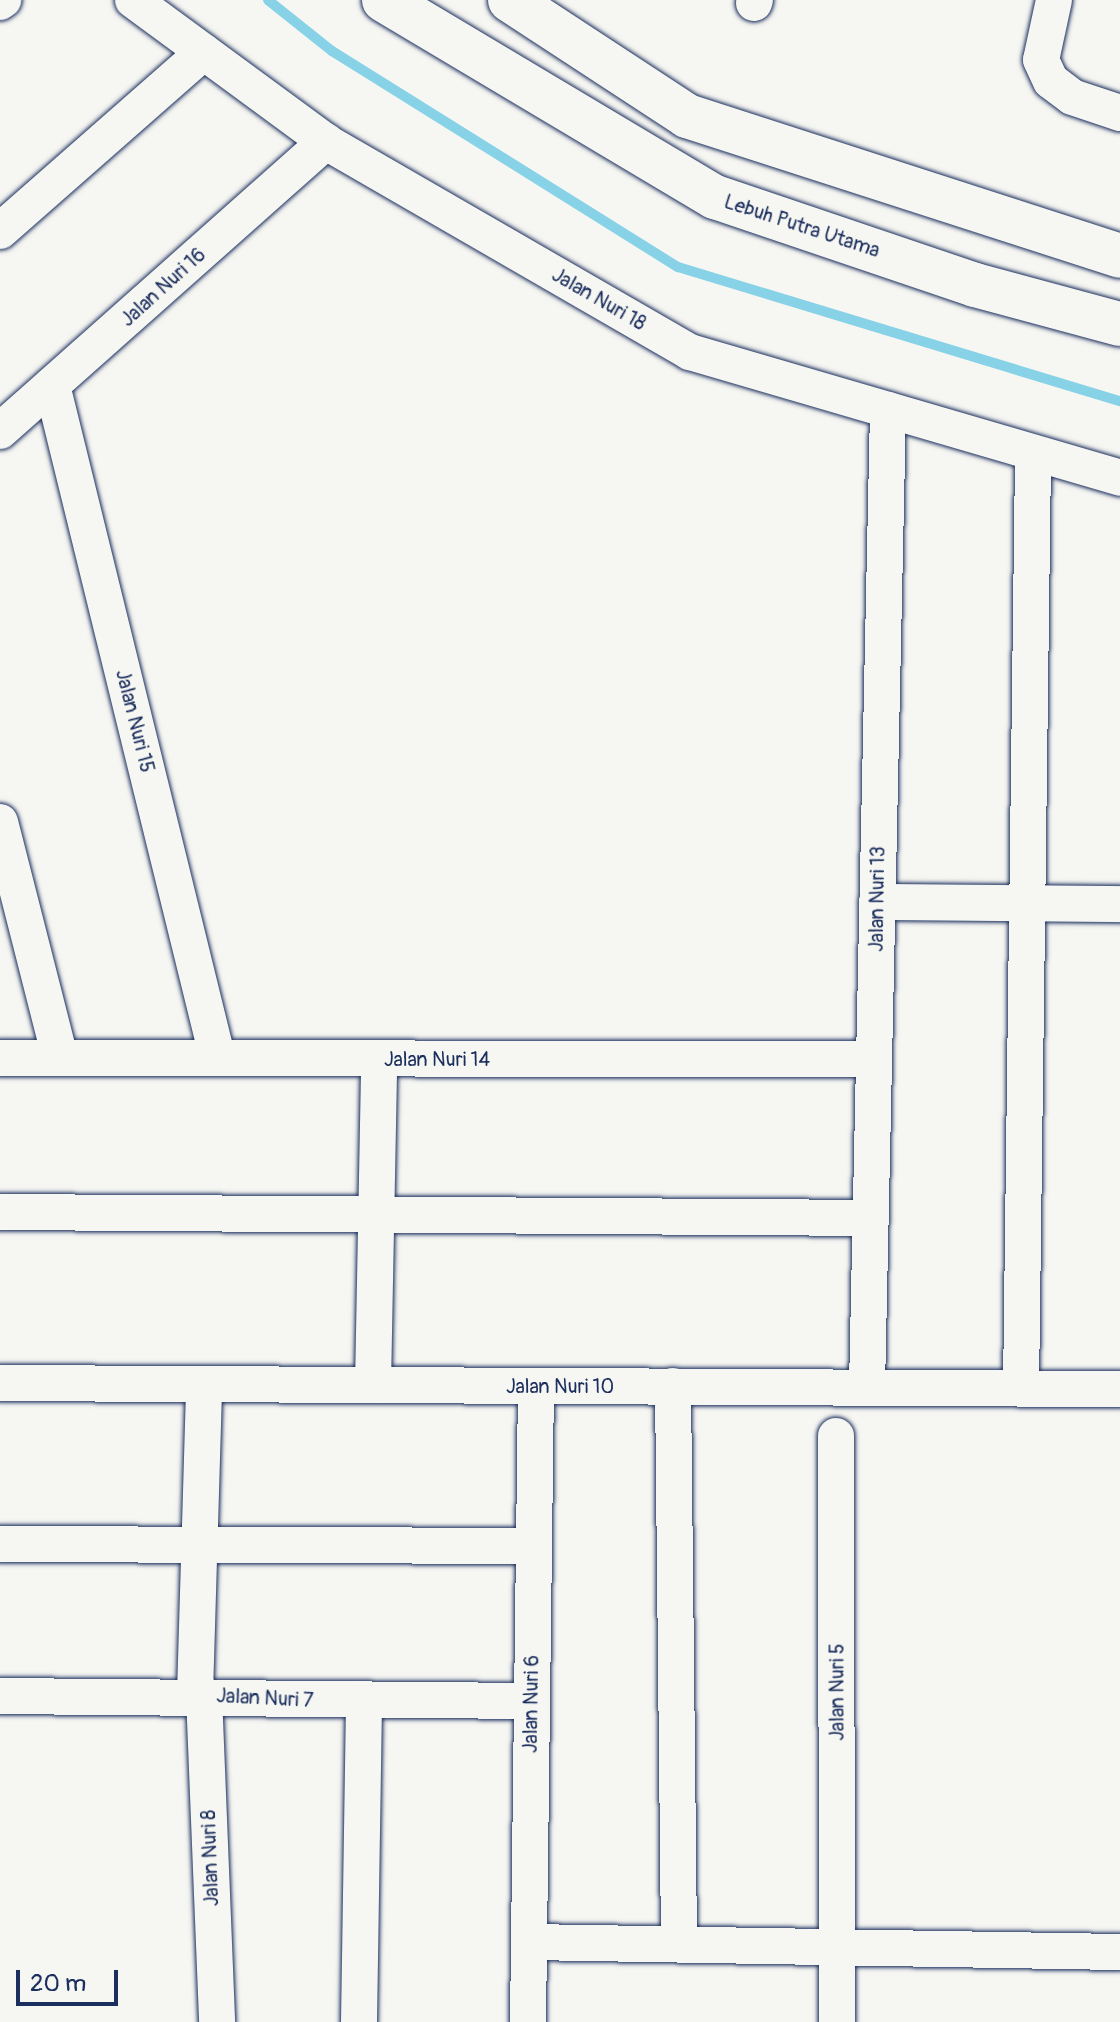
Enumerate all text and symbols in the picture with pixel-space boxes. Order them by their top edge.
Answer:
street label: Lebuh Putra Utama [721,190,883,262]
street label: Jalan Nuri 16 [116,243,210,331]
street label: Jalan Nuri 18 [548,262,650,336]
street label: Jalan Nuri 15 [111,667,159,775]
street label: Jalan Nuri 13 [864,846,890,952]
street label: Jalan Nuri 14 [384,1047,490,1071]
street label: Jalan Nuri 10 [506,1374,614,1398]
street label: Jalan Nuri 5 [825,1643,849,1741]
street label: Jalan Nuri 6 [518,1655,544,1753]
street label: Jalan Nuri 7 [216,1683,314,1713]
street label: Jalan Nuri 8 [196,1809,224,1907]
scale bar [20,1954,122,2004]
text: 20 m [30,1969,86,1998]

